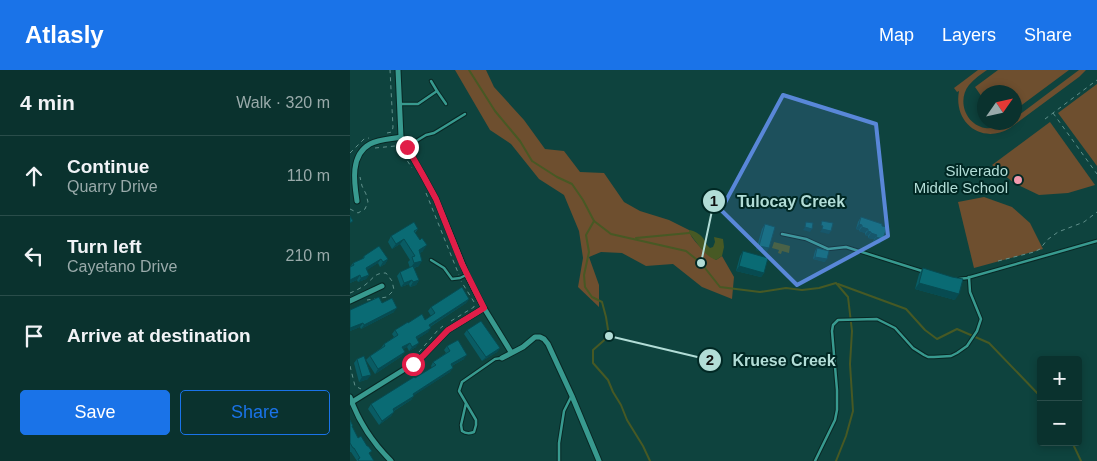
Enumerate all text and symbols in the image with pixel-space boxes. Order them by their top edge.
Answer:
text: Atlasly [25,21,104,48]
text: Map [879,25,914,45]
text: Layers [942,25,996,45]
text: Share [1024,25,1072,45]
north arrow [977,85,1022,130]
text: 4 min [20,91,75,114]
text: Walk · 320 m [236,94,330,111]
route end [396,136,419,159]
text: Continue [67,156,149,177]
icon: ahead [20,162,48,190]
place label: Silverado Middle School [914,162,1008,196]
text: 110 m [287,167,330,184]
marker: Silverado Middle School [1012,174,1024,186]
text: Quarry Drive [67,178,158,195]
callout: Tulocay Creek [702,185,855,216]
text: 1 [710,192,718,209]
text: Tulocay Creek [737,193,845,210]
text: Turn left [67,236,142,257]
icon: left [20,242,48,270]
text: 210 m [286,247,330,264]
text: Cayetano Drive [67,258,177,275]
icon: arrive [20,322,48,350]
text: Arrive at destination [67,325,251,346]
callout: Kruese Creek [698,345,846,376]
text: 2 [706,351,714,368]
text: Kruese Creek [732,352,836,369]
route start [402,353,425,376]
map controls [1037,356,1082,446]
button: + [1037,356,1082,401]
button: Save [20,390,170,435]
button: Share [180,390,330,435]
button: − [1037,401,1082,446]

